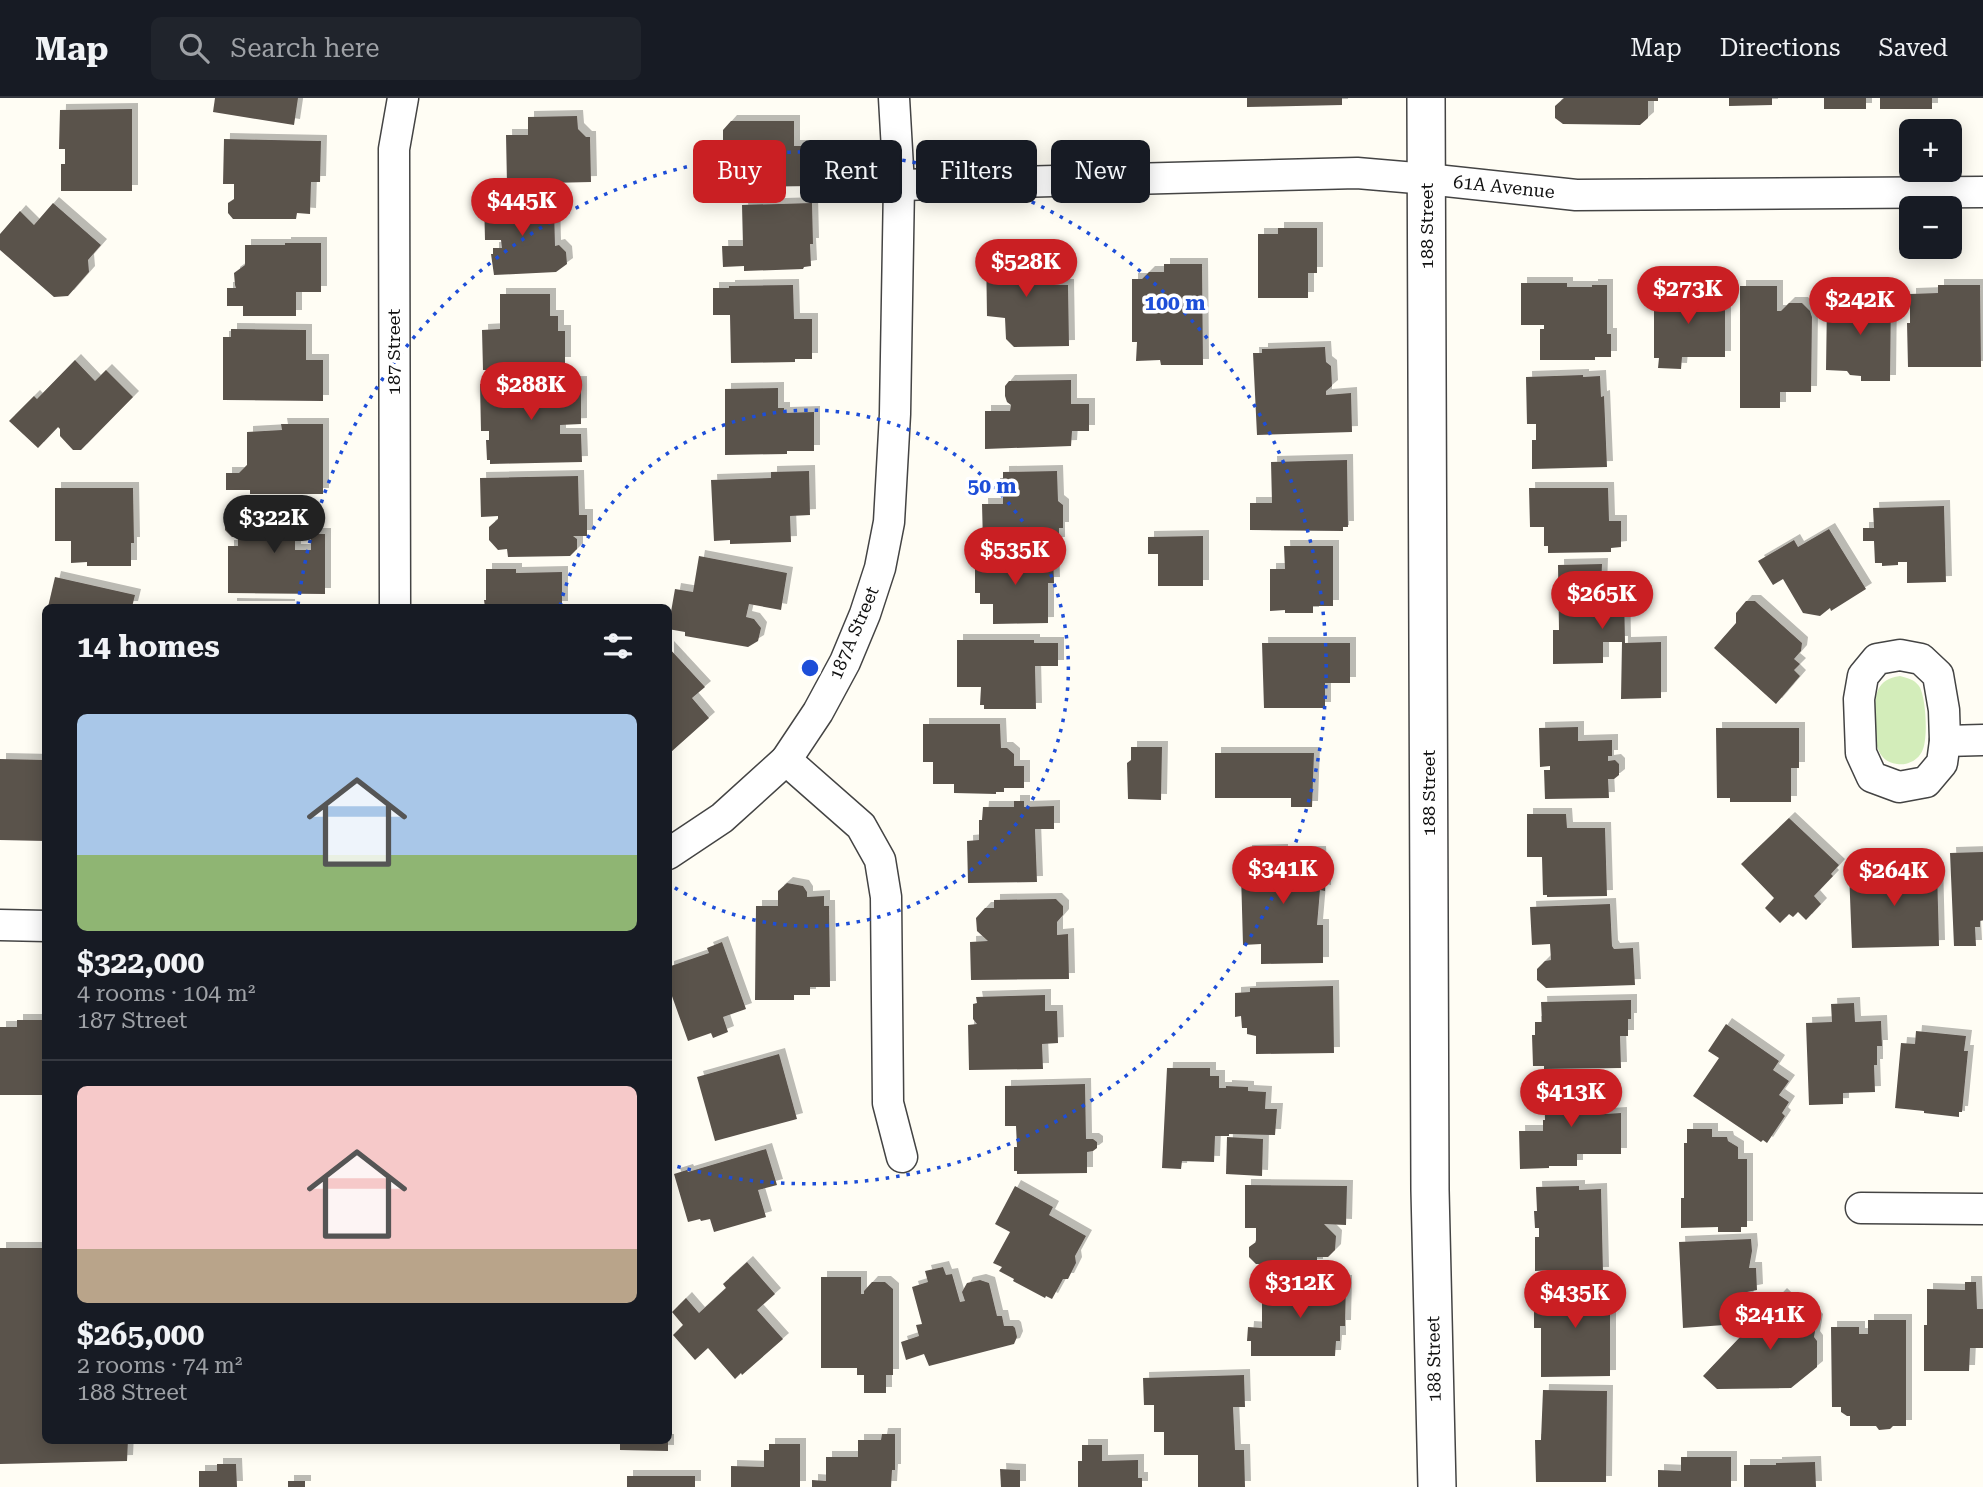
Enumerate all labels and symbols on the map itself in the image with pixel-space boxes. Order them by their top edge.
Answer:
street label: 61A Avenue [1452,171,1556,202]
pin: $445K [473,178,571,238]
street label: 188 Street [1416,183,1437,269]
pin: $528K [977,240,1075,299]
pin: $273K [1639,266,1737,326]
pin: $242K [1811,278,1909,337]
text: 100 m [1145,291,1205,315]
street label: 187 Street [383,309,404,395]
pin: $288K [482,362,580,422]
text: 50 m [967,474,1017,498]
pin: $322K [225,496,323,555]
pin: $535K [966,528,1064,587]
pin: $265K [1553,572,1651,631]
street label: 187A Street [825,583,883,682]
centre of rings [798,656,822,680]
street label: 188 Street [1418,750,1439,836]
pin: $341K [1234,846,1332,906]
pin: $264K [1845,848,1943,908]
pin: $413K [1522,1070,1620,1129]
pin: $312K [1251,1260,1349,1320]
pin: $435K [1526,1270,1624,1330]
pin: $241K [1721,1292,1819,1352]
street label: 188 Street [1422,1315,1445,1402]

